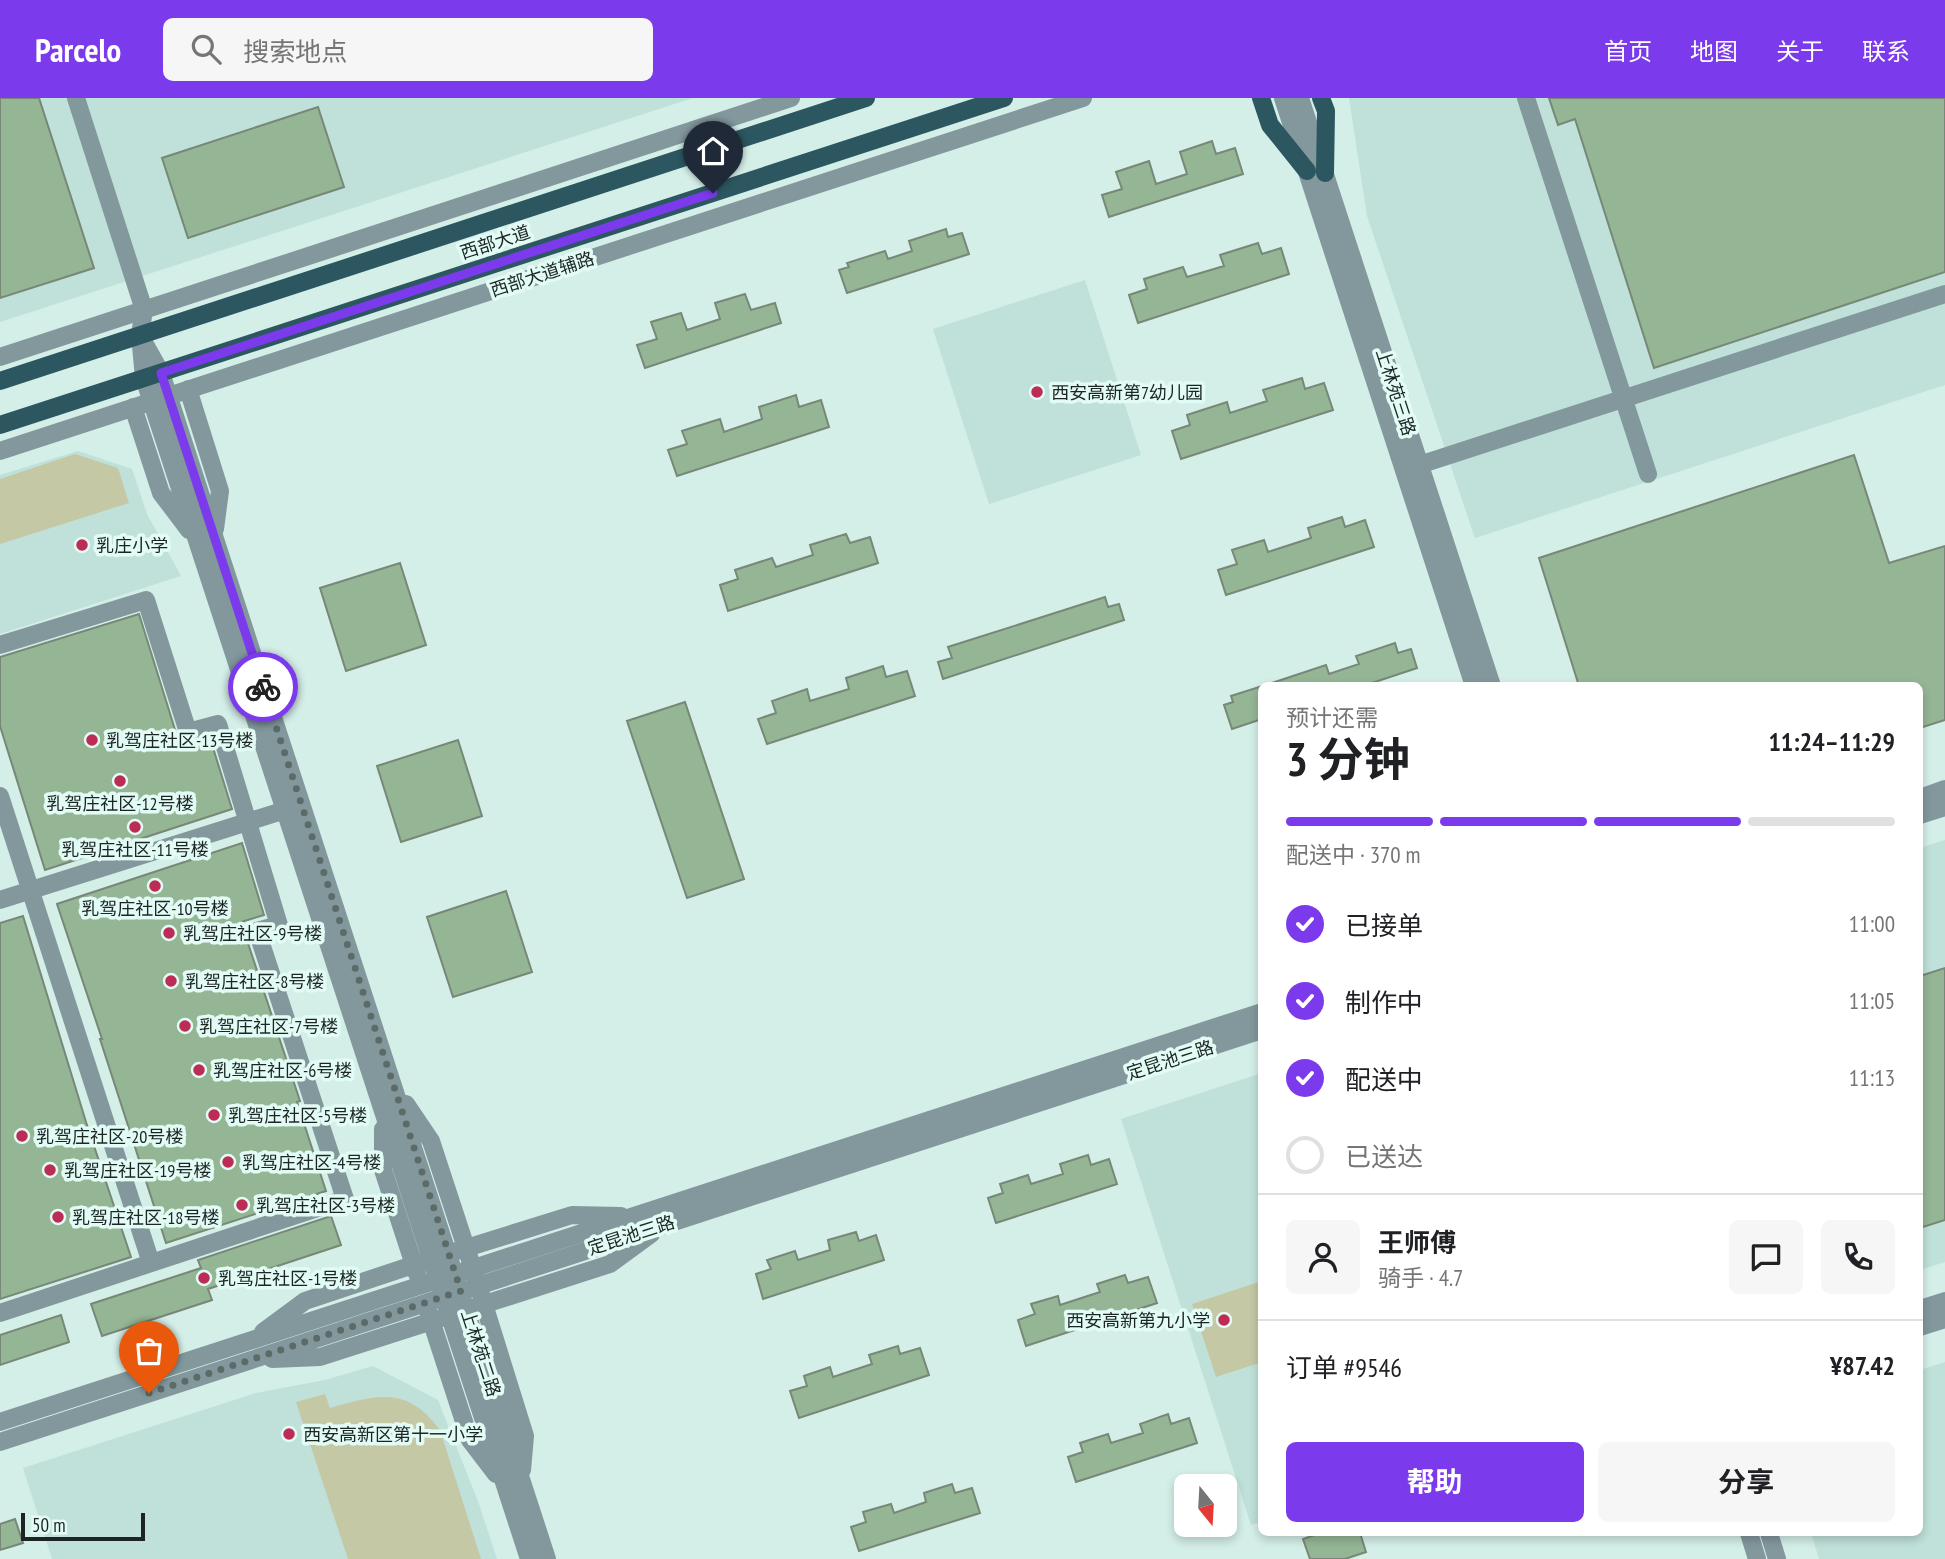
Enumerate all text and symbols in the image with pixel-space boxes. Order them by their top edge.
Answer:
search box [163,18,653,81]
text: Parcelo [35,28,121,71]
icon: search [187,30,225,68]
text: 搜索地点 [243,35,347,68]
text: 首页 [1604,36,1652,67]
text: 地图 [1690,36,1738,67]
text: 关于 [1776,36,1824,67]
text: 联系 [1862,36,1910,67]
pin [683,121,743,193]
icon: home [694,132,732,170]
street label: 西部大道 [457,220,533,264]
street label: 西部大道辅路 [487,246,597,302]
street label: 上林苑三路 [1371,346,1421,438]
place label: 西安高新第7幼儿园 [1051,381,1203,404]
marker: 西安高新第7幼儿园 [1029,384,1045,400]
place label: 乳庄小学 [96,534,168,557]
marker: 乳庄小学 [74,537,90,553]
courier [228,652,298,722]
icon: bike [244,668,282,706]
text: 预计还需 [1286,703,1378,732]
text: 11:24–11:29 [1768,725,1895,758]
place label: 乳驾庄社区-13号楼 [106,729,253,752]
text: 3 分钟 [1286,729,1409,789]
marker: 乳驾庄社区-13号楼 [84,732,100,748]
marker: 乳驾庄社区-12号楼 [112,773,128,789]
place label: 乳驾庄社区-12号楼 [46,792,194,815]
marker: 乳驾庄社区-11号楼 [127,819,143,835]
place label: 乳驾庄社区-11号楼 [61,838,209,861]
text: 配送中 · 370 m [1286,840,1421,869]
marker: 乳驾庄社区-10号楼 [147,878,163,894]
place label: 乳驾庄社区-10号楼 [81,897,229,920]
icon: check [1286,905,1324,943]
text: 已接单 [1345,909,1423,942]
text: 11:00 [1849,909,1895,938]
place label: 乳驾庄社区-9号楼 [183,922,322,945]
marker: 乳驾庄社区-9号楼 [161,925,177,941]
place label: 乳驾庄社区-8号楼 [185,970,324,993]
marker: 乳驾庄社区-8号楼 [163,973,179,989]
icon: check [1286,982,1324,1020]
text: 制作中 [1345,986,1423,1019]
text: 11:05 [1849,986,1895,1015]
place label: 乳驾庄社区-7号楼 [199,1015,338,1038]
marker: 乳驾庄社区-7号楼 [177,1018,193,1034]
street label: 定昆池三路 [1124,1035,1216,1085]
place label: 乳驾庄社区-6号楼 [213,1059,352,1082]
icon: check [1286,1059,1324,1097]
marker: 乳驾庄社区-6号楼 [191,1062,207,1078]
text: 配送中 [1345,1063,1423,1096]
text: 11:13 [1849,1063,1895,1092]
place label: 乳驾庄社区-5号楼 [228,1104,367,1127]
marker: 乳驾庄社区-5号楼 [206,1107,222,1123]
place label: 乳驾庄社区-20号楼 [36,1125,183,1148]
marker: 乳驾庄社区-20号楼 [14,1128,30,1144]
text: 已送达 [1345,1140,1423,1173]
place label: 乳驾庄社区-4号楼 [242,1151,381,1174]
marker: 乳驾庄社区-4号楼 [220,1154,236,1170]
place label: 乳驾庄社区-19号楼 [64,1159,211,1182]
marker: 乳驾庄社区-19号楼 [42,1162,58,1178]
place label: 乳驾庄社区-3号楼 [256,1194,395,1217]
marker: 乳驾庄社区-3号楼 [234,1197,250,1213]
place label: 乳驾庄社区-18号楼 [72,1206,219,1229]
marker: 乳驾庄社区-18号楼 [50,1209,66,1225]
street label: 定昆池三路 [585,1210,677,1260]
button: person [1286,1220,1360,1294]
button: chat [1729,1220,1803,1294]
button: phone [1821,1220,1895,1294]
text: 王师傅 [1378,1226,1456,1259]
text: 骑手 · 4.7 [1378,1263,1463,1292]
place label: 乳驾庄社区-1号楼 [218,1267,357,1290]
marker: 乳驾庄社区-1号楼 [196,1270,212,1286]
street label: 上林苑二路 [456,1307,506,1399]
place label: 西安高新第九小学 [1066,1309,1210,1332]
marker: 西安高新第九小学 [1216,1312,1232,1328]
pin [119,1321,179,1393]
icon: bag [130,1332,168,1370]
text: ¥87.42 [1830,1349,1895,1382]
text: 订单 #9546 [1286,1351,1402,1384]
place label: 西安高新区第十一小学 [303,1423,483,1446]
marker: 西安高新区第十一小学 [281,1426,297,1442]
button: 帮助 [1286,1442,1584,1522]
button: 分享 [1598,1442,1895,1522]
north arrow [1174,1474,1237,1536]
map controls [1174,1474,1237,1537]
scale bar [21,1510,145,1542]
text: 50 m [32,1513,66,1537]

